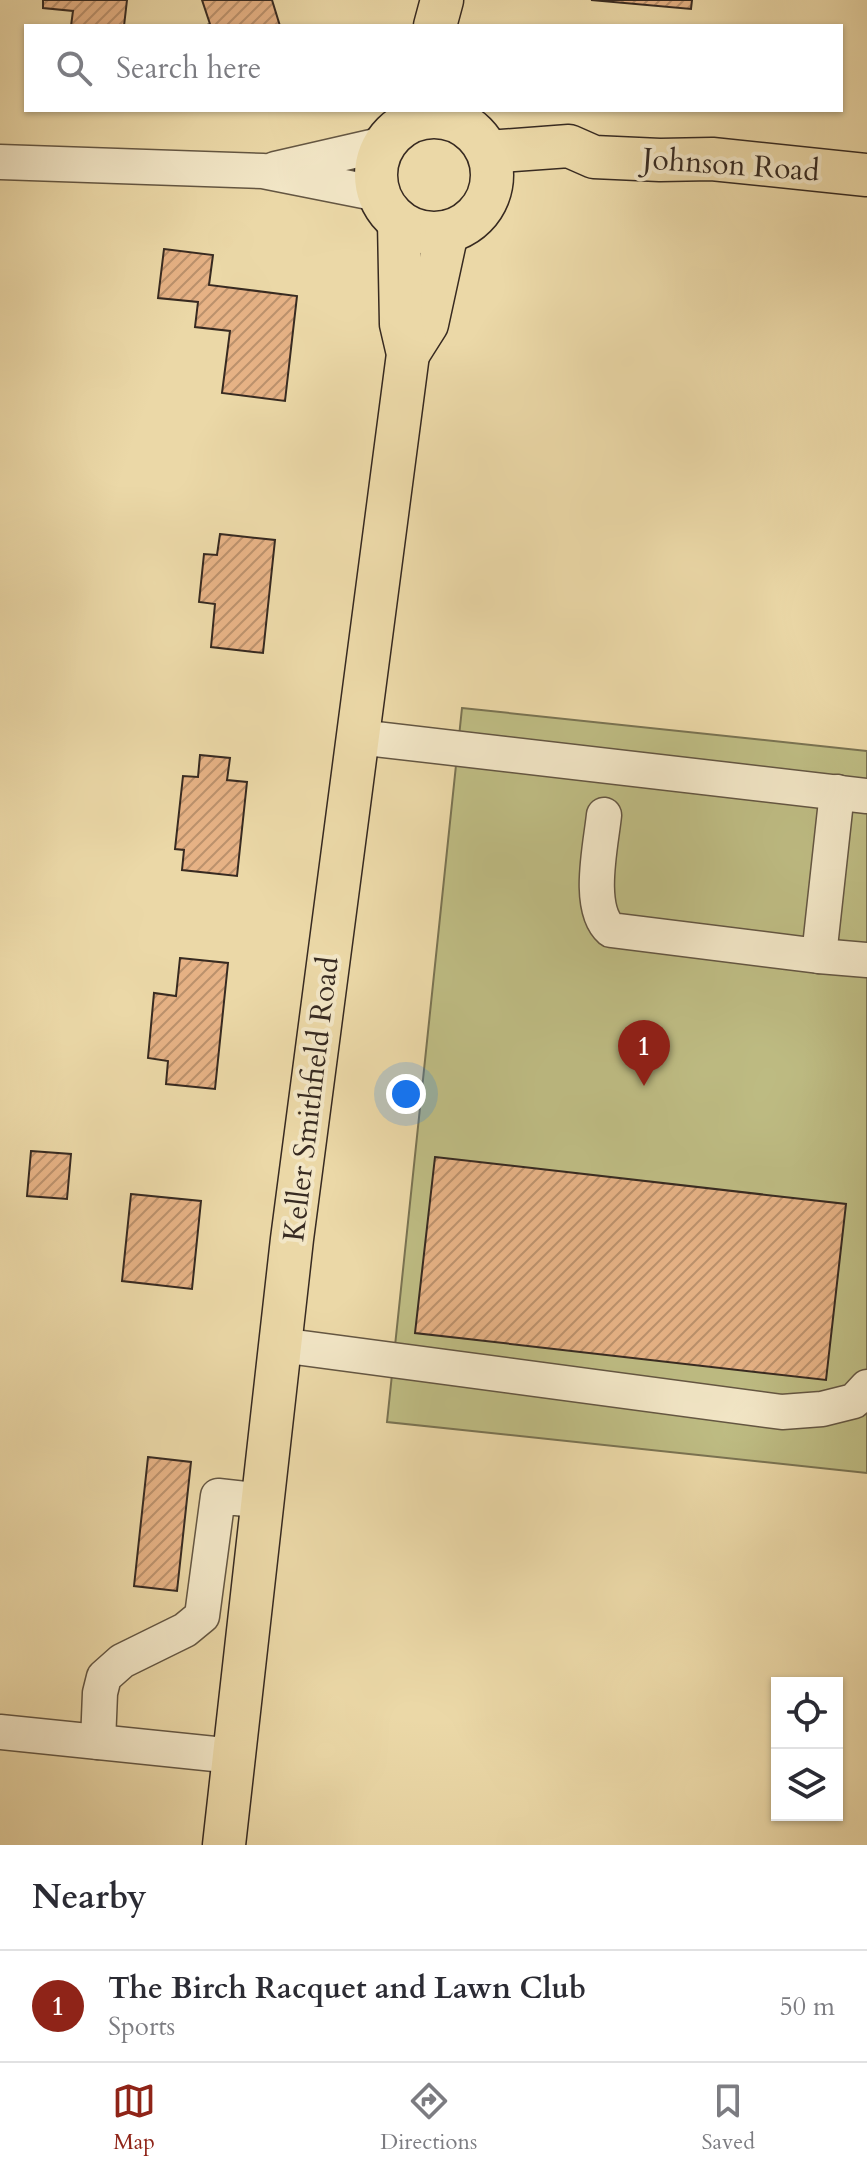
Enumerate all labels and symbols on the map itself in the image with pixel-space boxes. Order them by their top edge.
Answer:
street label: Johnson Road [637,138,821,192]
street label: Keller Smithfield Road [273,954,349,1244]
pin: 1 [618,1020,670,1086]
your location [386,1074,426,1114]

